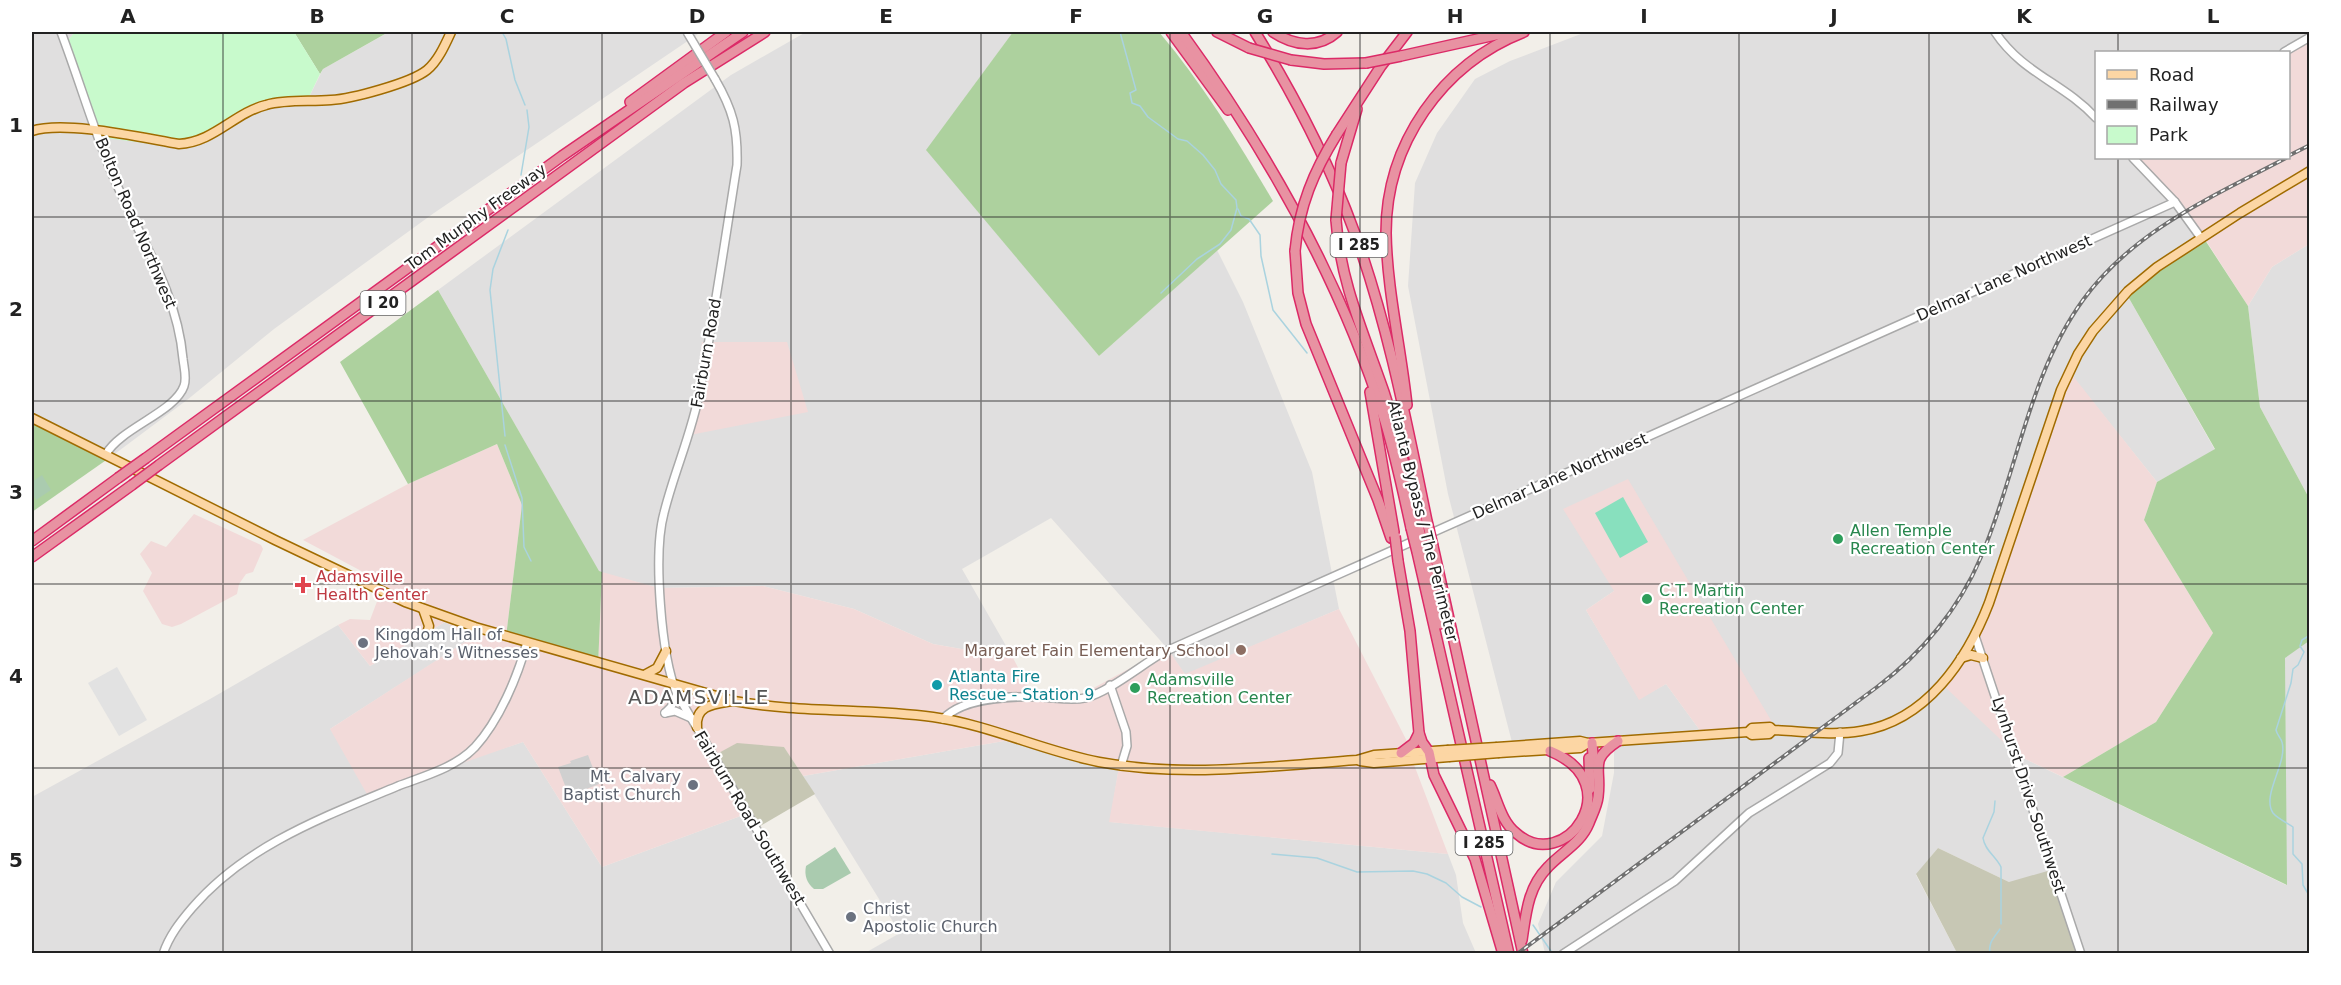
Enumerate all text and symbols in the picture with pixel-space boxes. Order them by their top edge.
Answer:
text: A [120,4,136,28]
text: B [309,4,325,28]
text: C [500,4,514,28]
text: D [689,4,705,28]
text: E [879,4,893,28]
text: F [1069,4,1083,28]
text: G [1257,4,1273,28]
text: H [1447,4,1463,28]
text: I [1640,4,1648,28]
text: J [1828,4,1838,28]
text: K [2016,4,2033,28]
text: L [2207,4,2220,28]
legend [2095,51,2290,159]
text: Road [2149,64,2194,85]
text: Railway [2149,94,2219,115]
text: 1 [9,113,23,137]
text: Park [2149,124,2188,145]
street label: Bolton Road Northwest [91,135,181,311]
street label: Tom Murphy Freeway [401,160,550,275]
street label: Delmar Lane Northwest [1913,231,2095,325]
road number: I 285 [1330,233,1388,257]
road number: I 20 [360,291,406,315]
text: 2 [9,297,23,321]
street label: Fairburn Road [687,297,725,409]
street label: Atlanta Bypass / The Perimeter [1384,398,1462,644]
street label: Delmar Lane Northwest [1469,429,1651,523]
text: 3 [9,480,23,504]
place label: Allen Temple Recreation Center [1850,521,1995,558]
marker: Allen Temple Recreation Center [1831,532,1845,546]
place label: Adamsville Health Center [316,567,428,604]
marker: Adamsville Health Center [294,576,312,594]
place label: C.T. Martin Recreation Center [1659,581,1804,618]
marker: C.T. Martin Recreation Center [1640,592,1654,606]
place label: Kingdom Hall of Jehovah’s Witnesses [374,625,538,662]
marker: Kingdom Hall of Jehovah’s Witnesses [356,636,370,650]
place label: Margaret Fain Elementary School [964,641,1229,660]
marker: Margaret Fain Elementary School [1234,643,1248,657]
text: 4 [9,664,23,688]
place label: Atlanta Fire Rescue - Station 9 [949,667,1094,704]
place label: Adamsville Recreation Center [1147,670,1292,707]
marker: Atlanta Fire Rescue - Station 9 [930,678,944,692]
marker: Adamsville Recreation Center [1128,681,1142,695]
district label: ADAMSVILLE [628,685,770,709]
street label: Lynhurst Drive Southwest [1988,694,2070,896]
street label: Fairburn Road Southwest [690,728,810,908]
place label: Mt. Calvary Baptist Church [563,767,681,804]
marker: Mt. Calvary Baptist Church [686,778,700,792]
road number: I 285 [1456,831,1512,855]
text: 5 [9,848,23,872]
place label: Christ Apostolic Church [863,899,998,936]
marker: Christ Apostolic Church [844,910,858,924]

